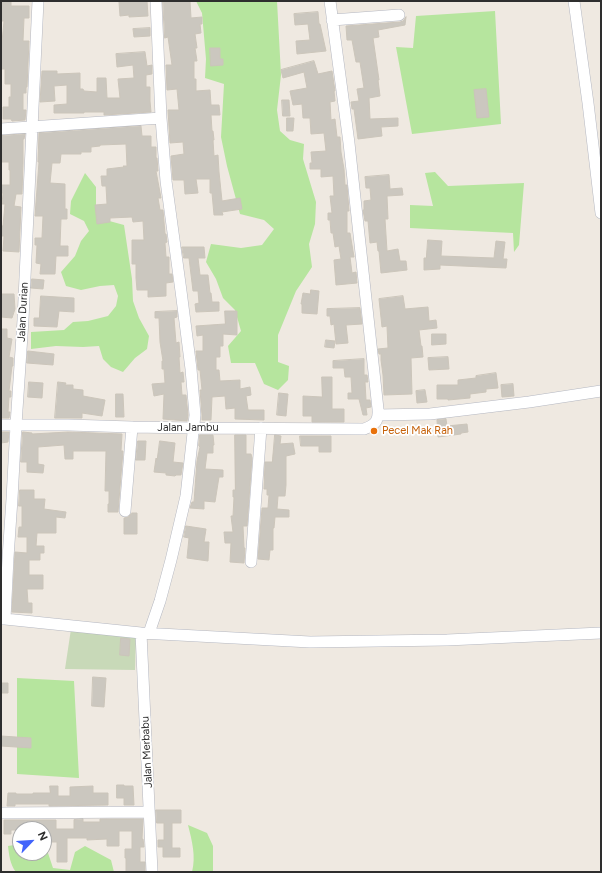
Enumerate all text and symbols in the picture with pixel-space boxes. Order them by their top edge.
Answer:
street label: Jalan Durian [15,282,31,342]
street label: Jalan Jambu [157,421,219,435]
place label: Pecel Mak Rah [382,424,453,438]
marker: Pecel Mak Rah [369,426,379,436]
street label: Jalan Merbabu [139,716,155,788]
north arrow [12,821,52,861]
text: N [35,830,50,843]

